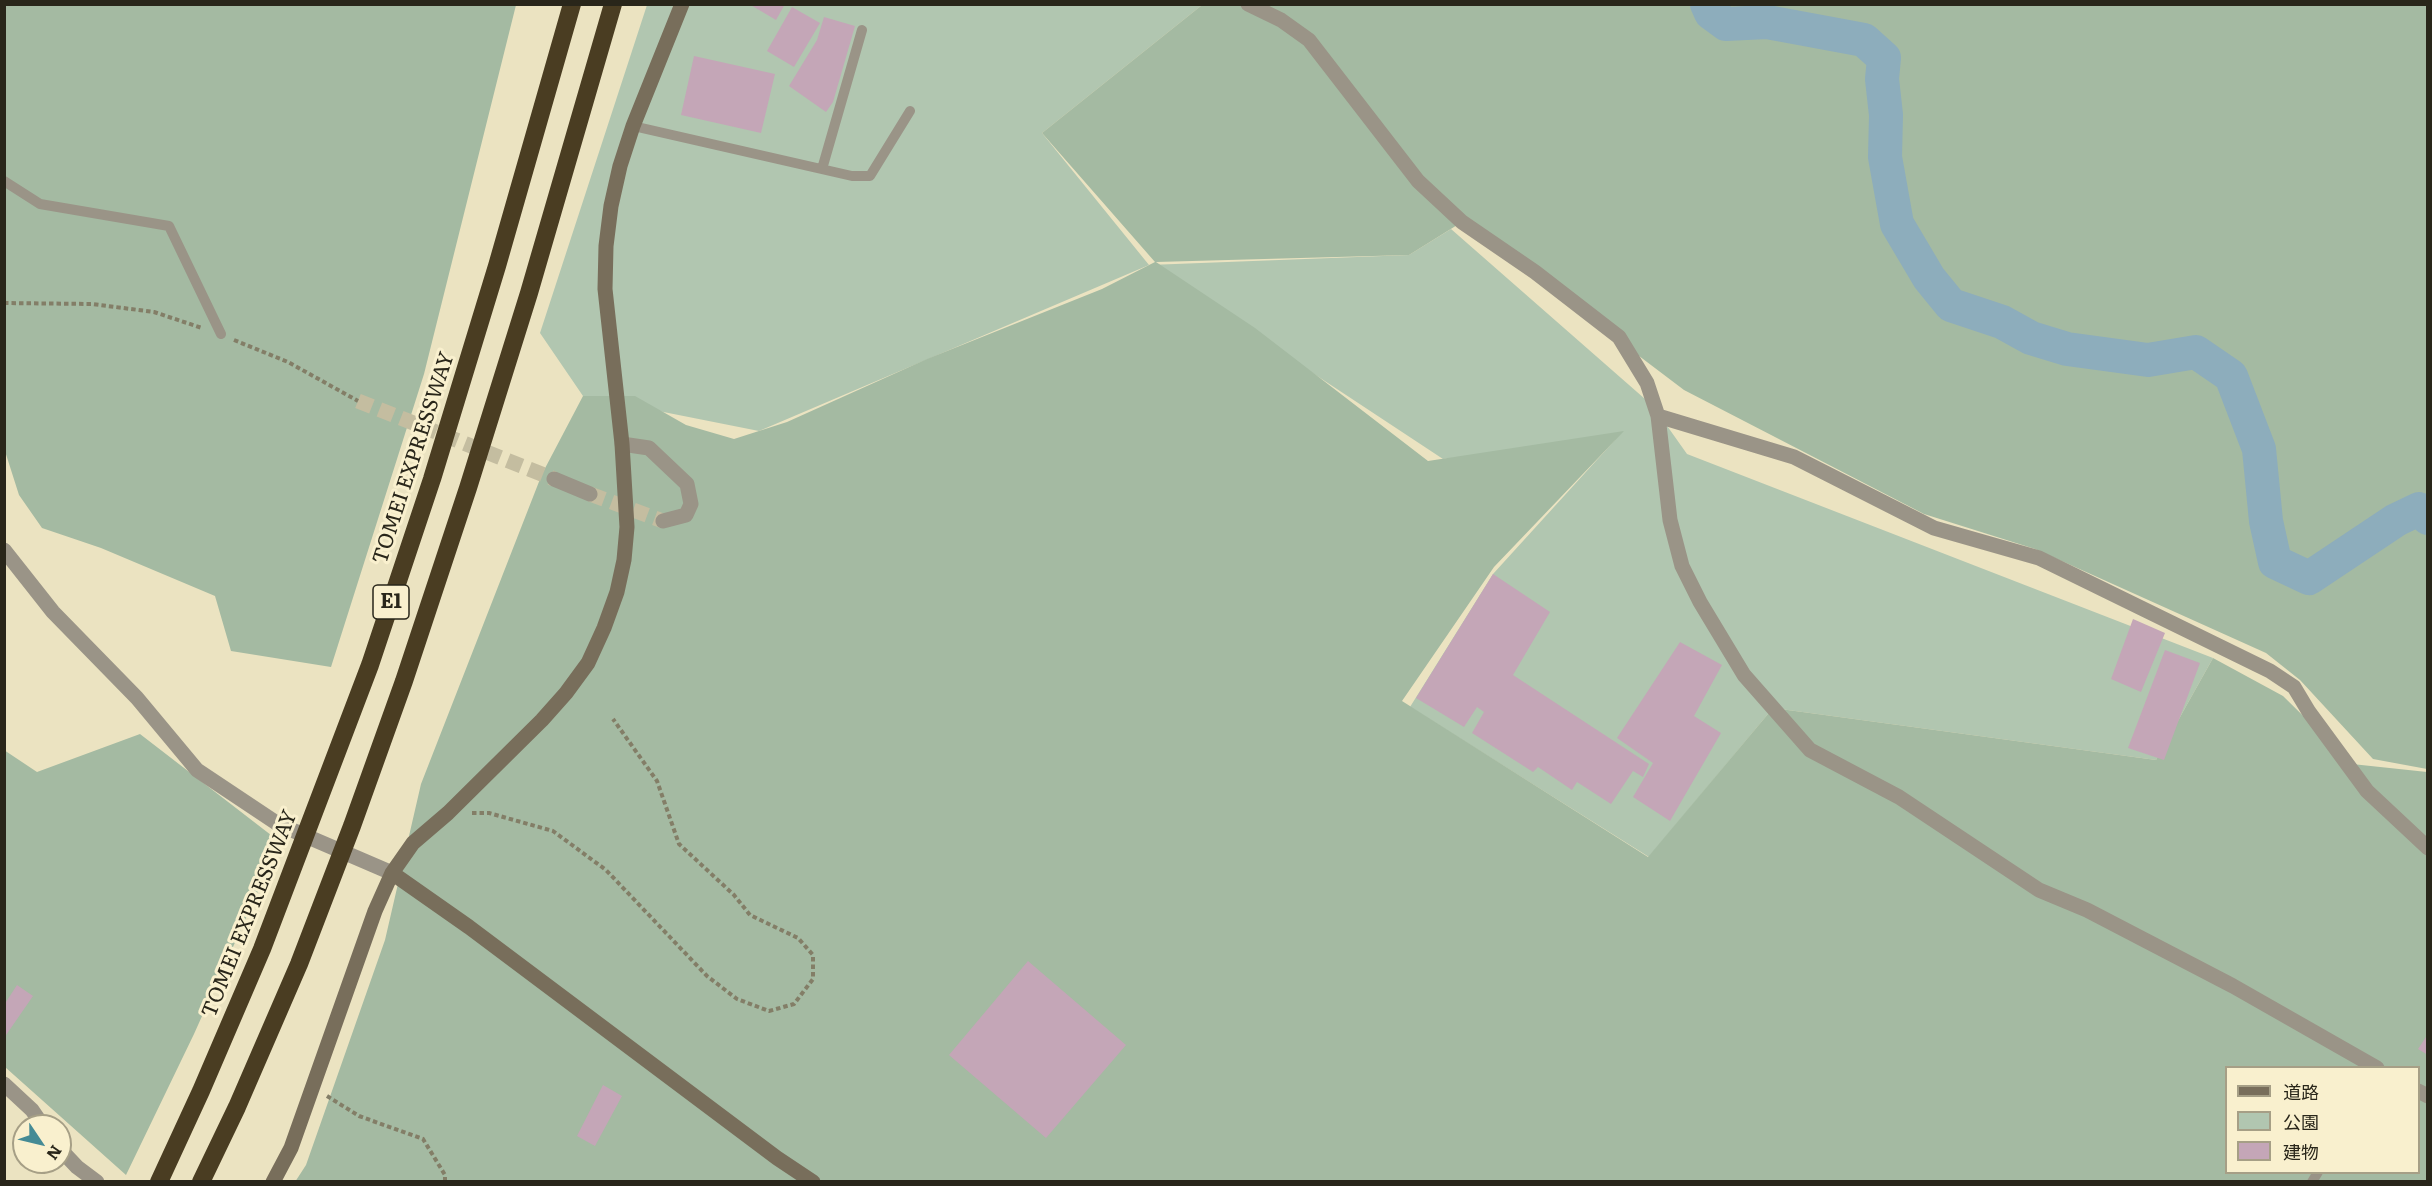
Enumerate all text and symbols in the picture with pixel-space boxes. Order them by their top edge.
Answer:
street label: TOMEI EXPRESSWAY [368,349,460,567]
road number: E1 [373,585,409,619]
street label: TOMEI EXPRESSWAY [197,807,303,1021]
legend [2225,1066,2420,1174]
text: 道路 [2283,1078,2319,1105]
text: 公園 [2283,1108,2319,1135]
north arrow [12,1114,72,1174]
text: 建物 [2283,1138,2319,1165]
text: N [41,1141,69,1166]

